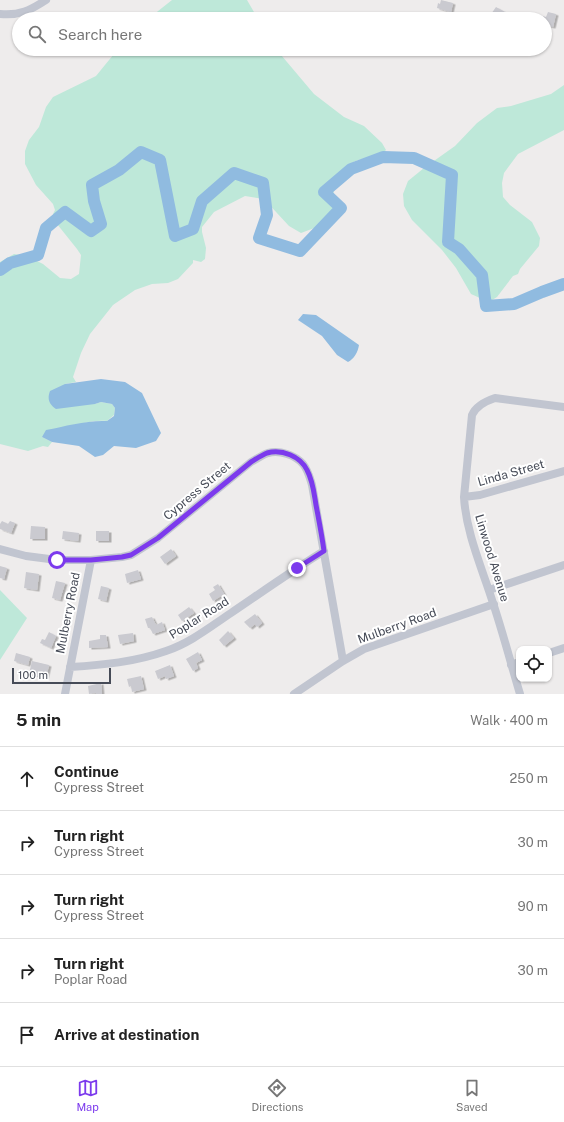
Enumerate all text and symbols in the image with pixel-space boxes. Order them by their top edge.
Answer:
search box [12,12,552,56]
icon: search [26,23,48,45]
text: Search here [58,26,142,43]
street label: Linda Street [476,457,546,489]
street label: Cypress Street [161,459,234,523]
street label: Linwood Avenue [472,513,512,604]
route start [48,551,66,569]
route end [288,559,306,577]
street label: Mulberry Road [53,571,83,655]
street label: Poplar Road [167,594,231,642]
street label: Mulberry Road [356,605,438,647]
map controls [516,646,552,682]
button: locate [516,646,552,682]
scale bar [12,666,111,685]
text: 100 m [18,669,48,681]
text: 5 min [16,710,61,730]
text: Walk · 400 m [470,713,548,728]
text: Continue [54,763,119,780]
icon: ahead [16,768,38,790]
text: 250 m [510,771,548,786]
text: Cypress Street [54,780,144,795]
text: Turn right [54,827,124,844]
icon: right [16,832,38,854]
text: 30 m [518,835,548,850]
text: Cypress Street [54,844,144,859]
text: Turn right [54,891,124,908]
icon: right [16,896,38,918]
text: 90 m [518,899,548,914]
text: Cypress Street [54,908,144,923]
text: Turn right [54,955,124,972]
icon: right [16,960,38,982]
text: 30 m [518,963,548,978]
text: Poplar Road [54,972,127,987]
icon: arrive [16,1024,38,1046]
text: Arrive at destination [54,1026,199,1043]
tab: Map [76,1077,99,1113]
tab: Directions [252,1077,303,1113]
tab: Saved [456,1077,488,1113]

